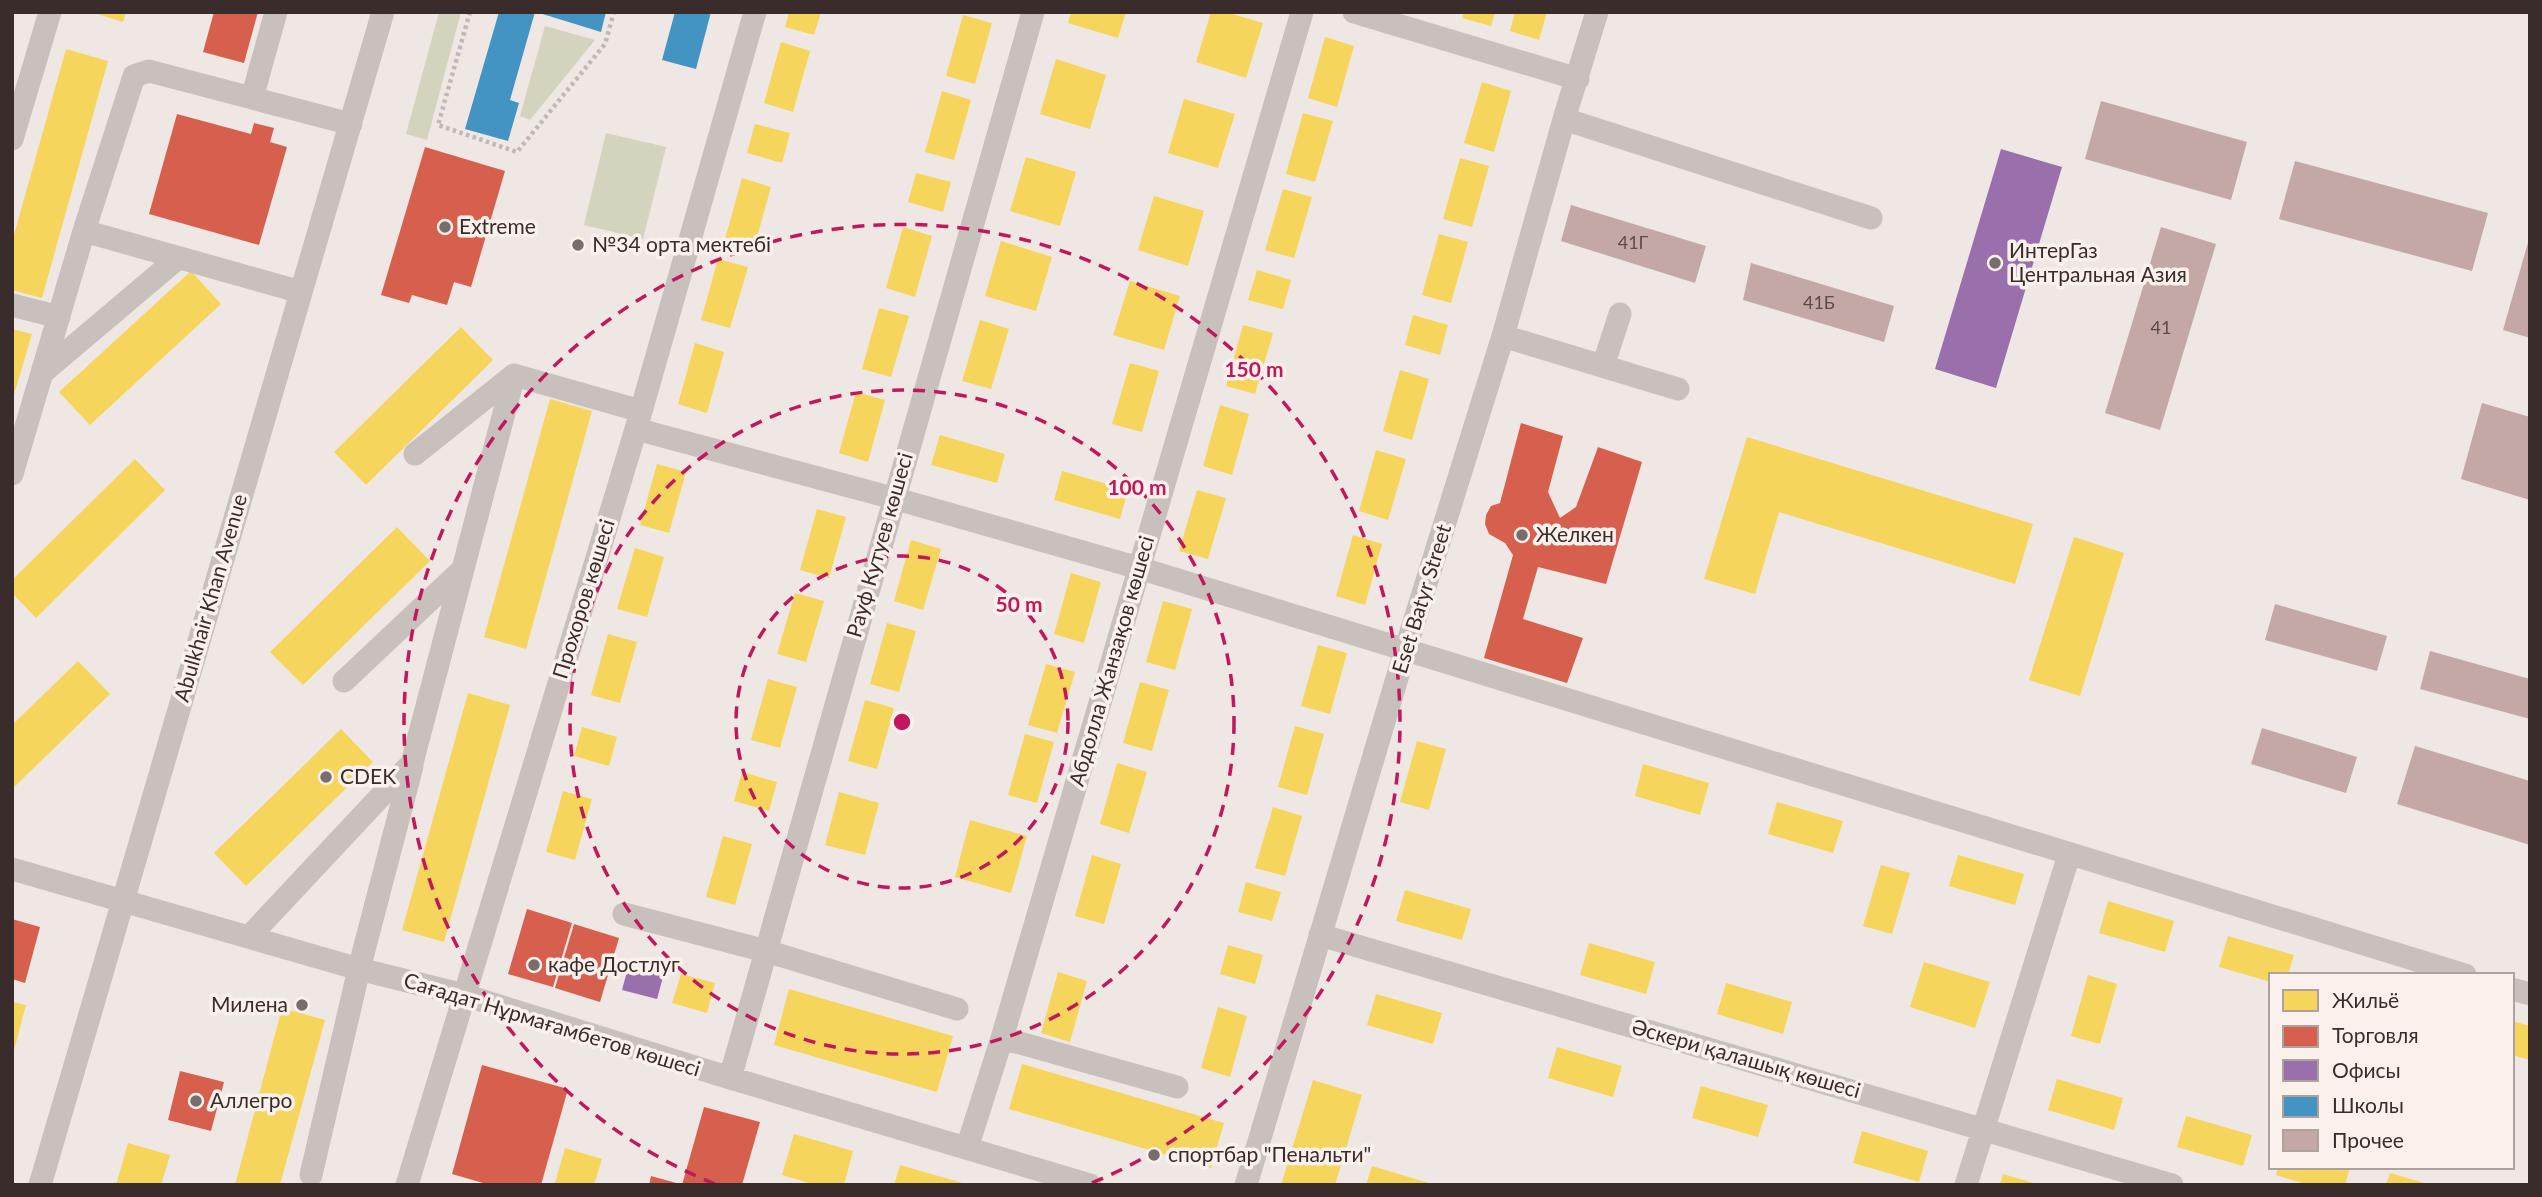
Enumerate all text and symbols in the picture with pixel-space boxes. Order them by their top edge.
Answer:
place label: Extreme [459,213,536,238]
marker: Extreme [437,219,453,235]
place label: №34 орта мектебі [592,231,771,256]
house number: 41Г [1618,231,1649,253]
marker: №34 орта мектебі [570,237,586,253]
place label: ИнтерГаз Центральная Азия [2009,237,2187,286]
marker: ИнтерГаз Центральная Азия [1987,255,2003,271]
house number: 41Б [1803,291,1835,313]
house number: 41 [2151,316,2171,338]
text: 150 m [1224,356,1284,381]
street label: Рауф Кутуев көшесі [840,449,917,640]
text: 100 m [1107,474,1167,499]
street label: Abulkhair Khan Avenue [168,491,251,704]
street label: Прохоров көшесі [546,516,619,681]
street label: Eset Batyr Street [1386,520,1455,676]
place label: Желкен [1536,521,1614,546]
marker: Желкен [1514,527,1530,543]
street label: Абдолла Жанзақов көшесі [1063,533,1158,789]
text: 50 m [995,591,1043,616]
centre of rings [890,710,914,734]
place label: CDEK [340,763,396,788]
marker: CDEK [318,769,334,785]
place label: кафе Достлуг [548,951,680,976]
marker: кафе Достлуг [526,957,542,973]
street label: Сағадат Нұрмағамбетов көшесі [401,966,704,1081]
legend [2269,973,2514,1169]
text: Жильё [2332,987,2399,1012]
place label: Милена [211,991,288,1016]
marker: Милена [294,997,310,1013]
street label: Әскери қалашық көшесі [1629,1013,1864,1102]
text: Торговля [2332,1022,2419,1047]
text: Офисы [2332,1057,2401,1082]
place label: Аллегро [210,1087,292,1112]
text: Школы [2332,1092,2404,1117]
marker: Аллегро [188,1093,204,1109]
text: Прочее [2332,1127,2404,1152]
place label: спортбар "Пенальти" [1168,1141,1371,1166]
marker: спортбар "Пенальти" [1146,1147,1162,1163]

